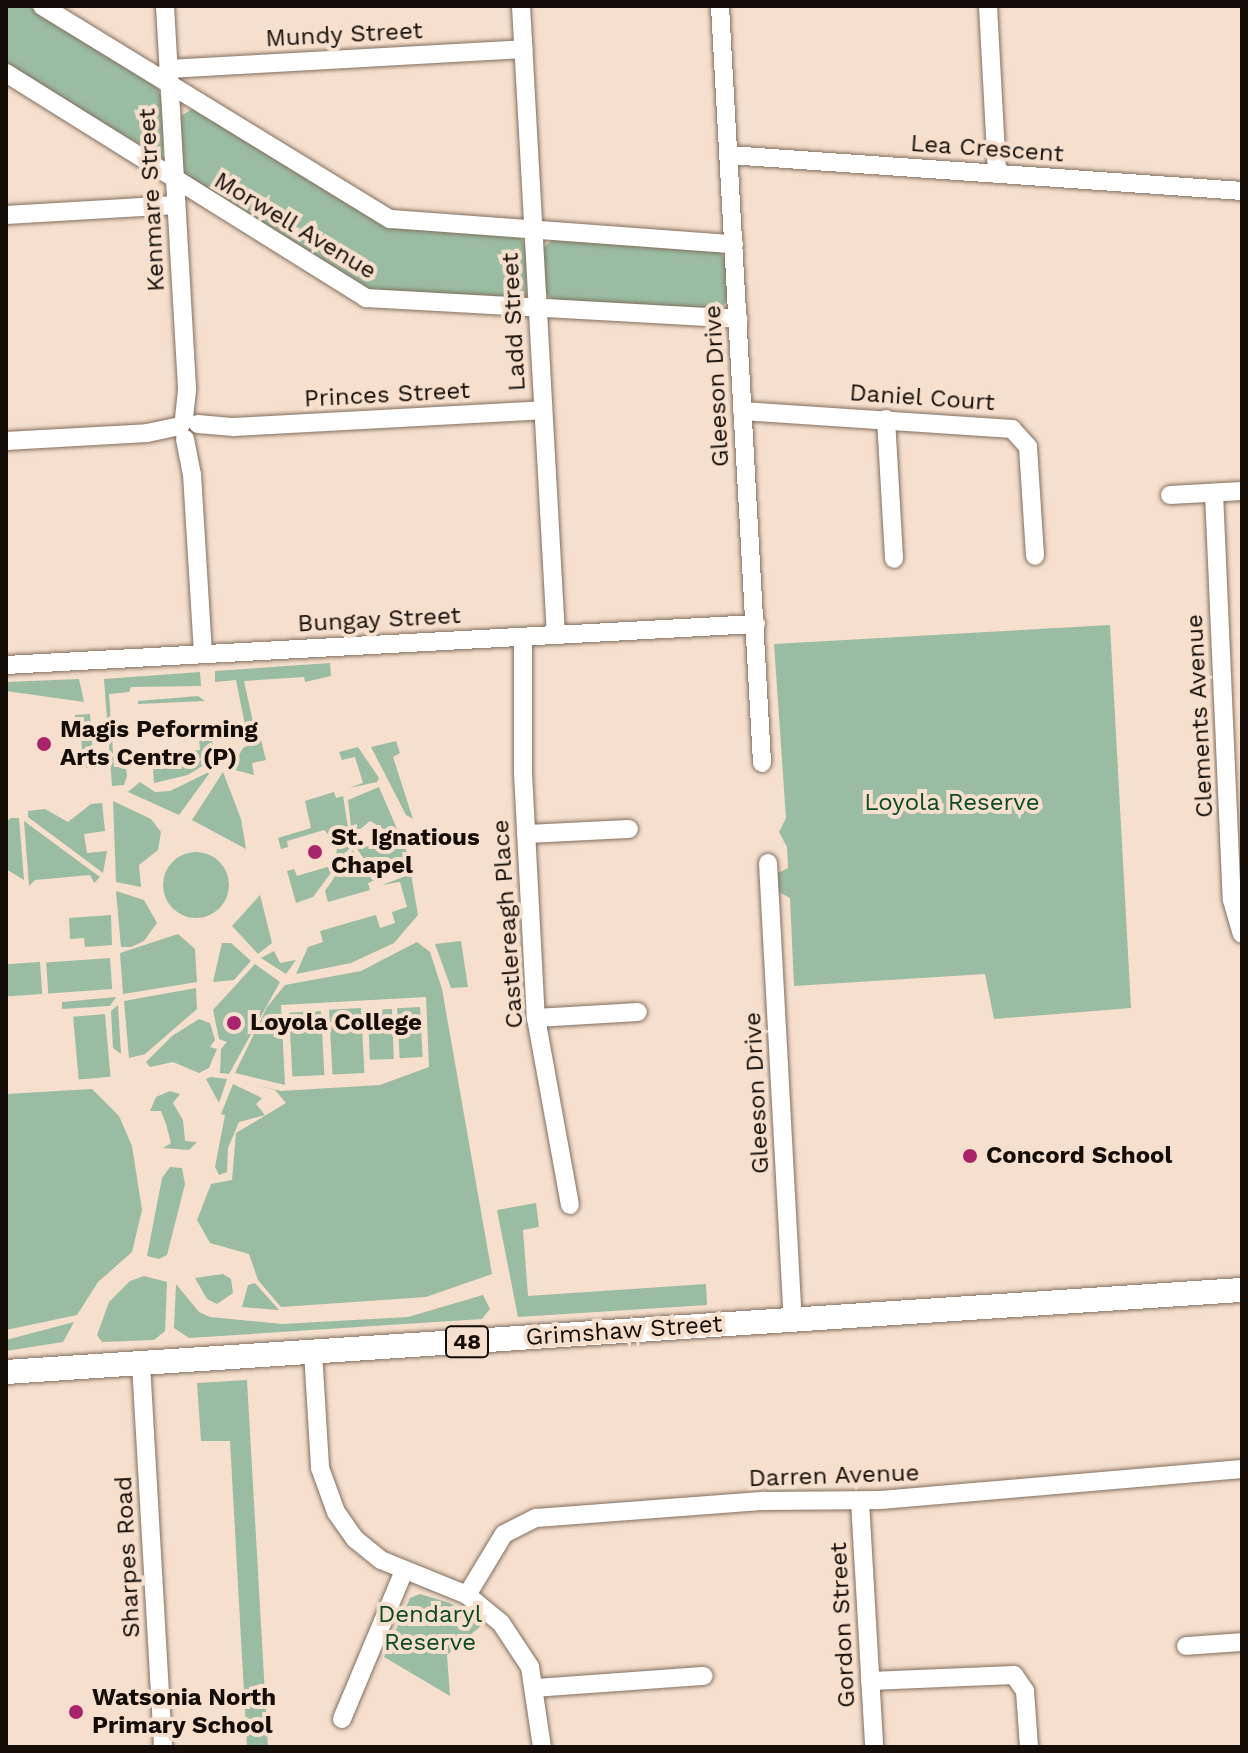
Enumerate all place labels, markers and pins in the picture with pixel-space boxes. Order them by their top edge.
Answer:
place label: Magis Peforming Arts Centre (P) [60,716,258,772]
marker: Magis Peforming Arts Centre (P) [35,735,53,753]
place label: St. Ignatious Chapel [331,824,480,880]
marker: St. Ignatious Chapel [306,843,324,861]
place label: Loyola College [250,1009,422,1037]
marker: Loyola College [225,1014,243,1032]
place label: Concord School [986,1142,1172,1170]
marker: Concord School [961,1147,979,1165]
place label: Watsonia North Primary School [92,1684,276,1740]
marker: Watsonia North Primary School [67,1703,85,1721]

